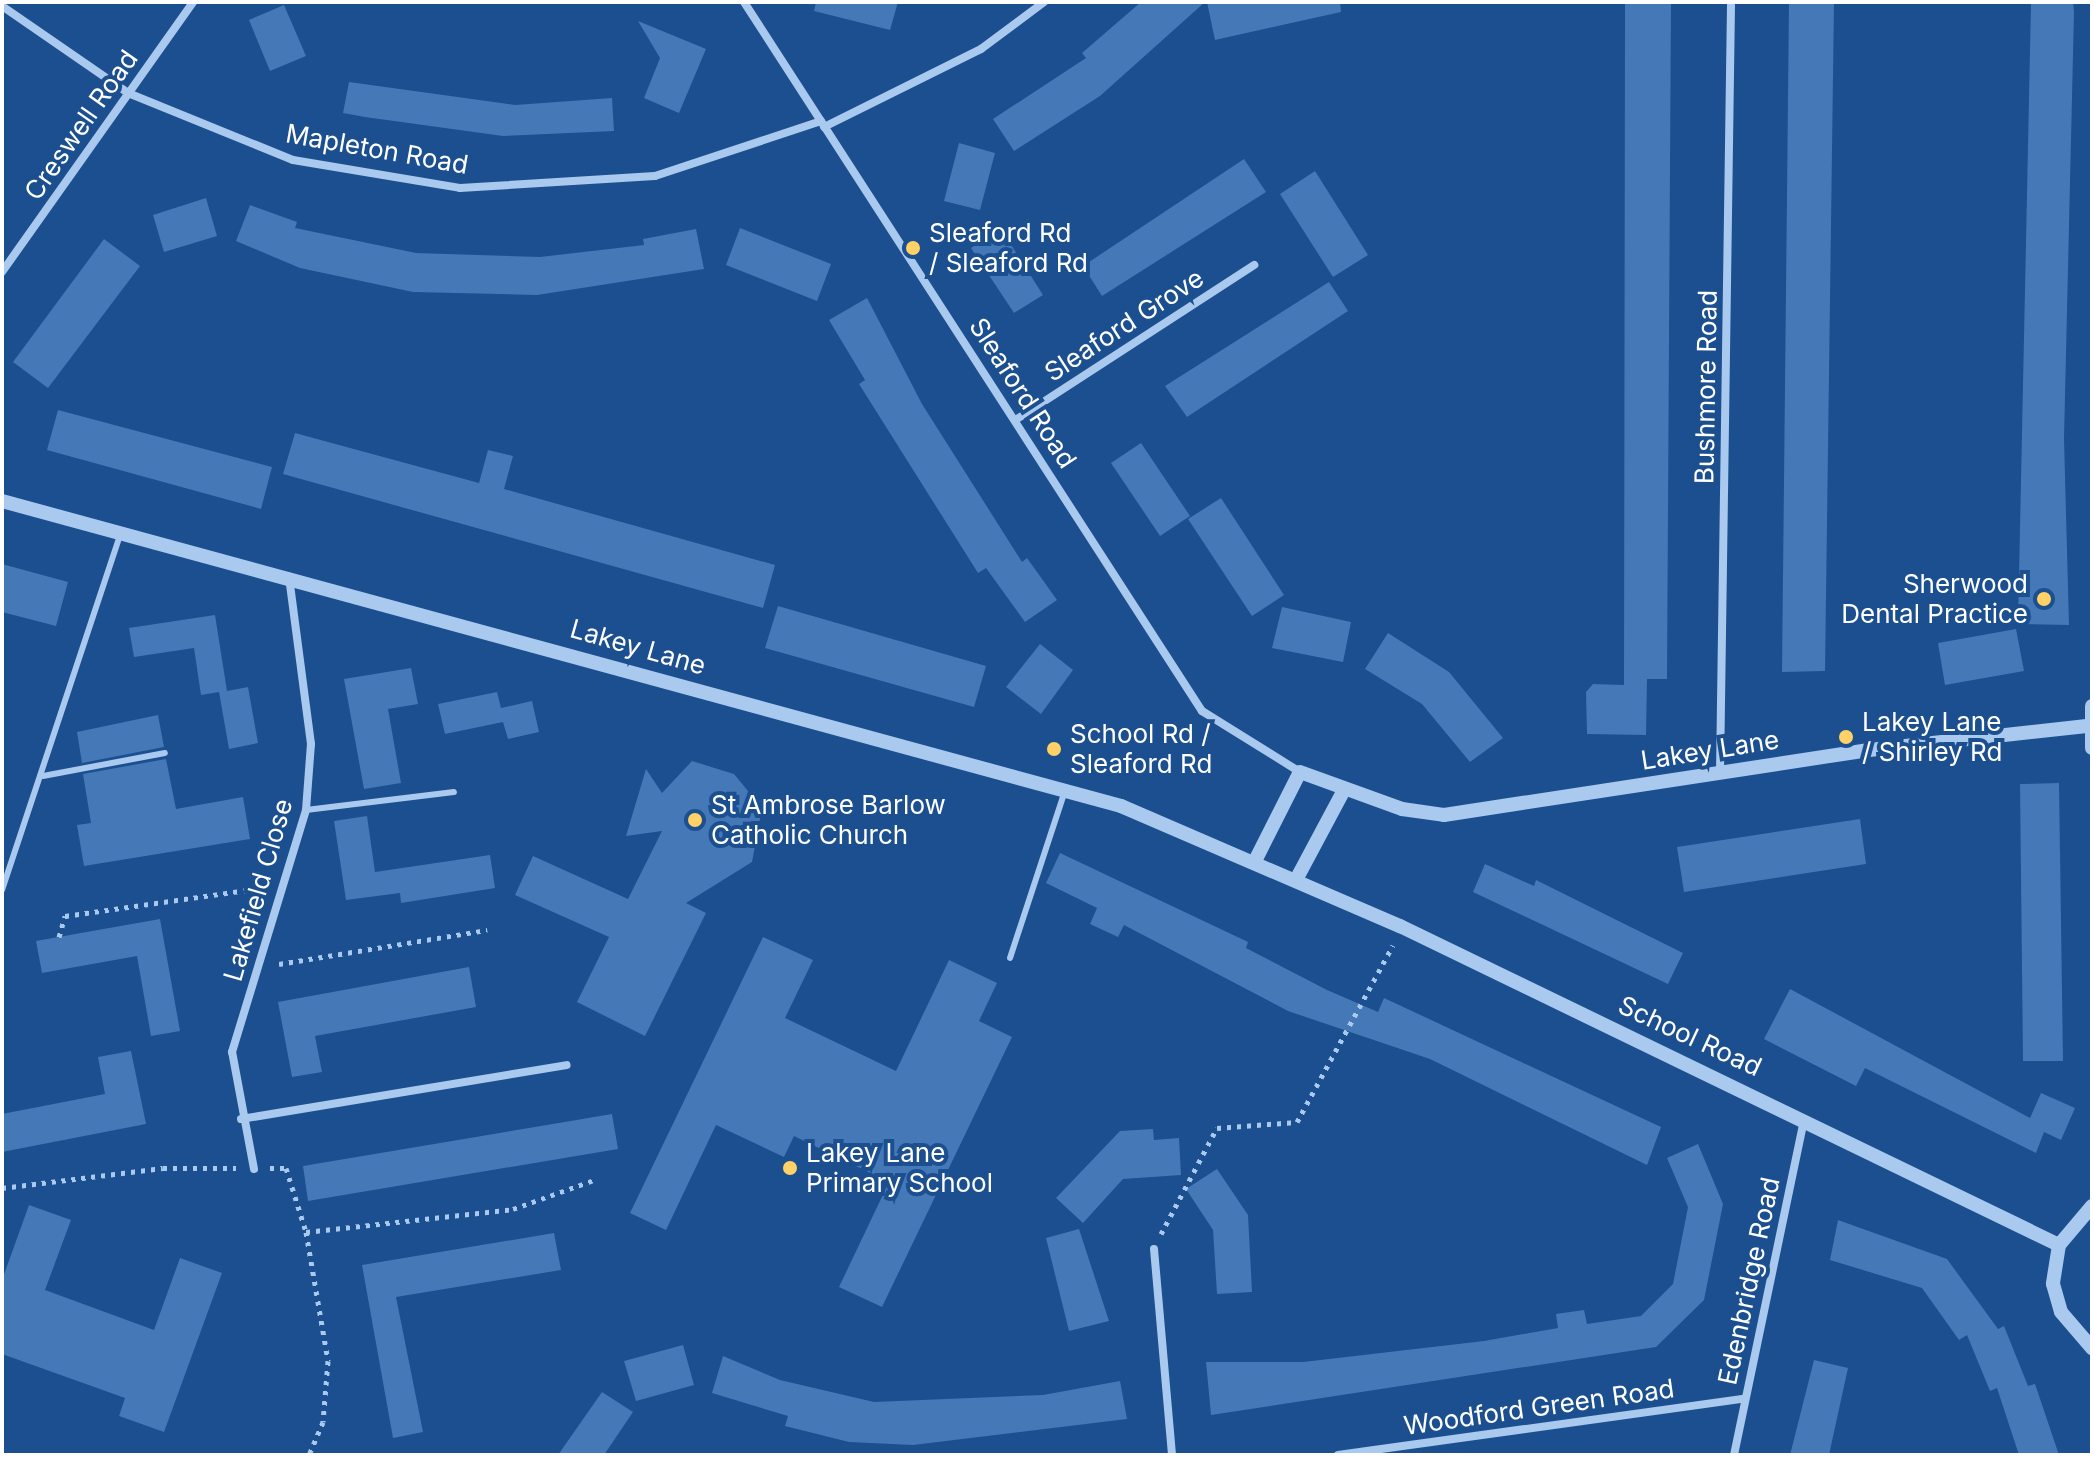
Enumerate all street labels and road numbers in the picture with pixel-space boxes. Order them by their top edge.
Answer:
street label: Creswell Road [18,44,144,206]
street label: Mapleton Road [283,118,471,180]
street label: Sleaford Grove [1039,262,1209,388]
street label: Bushmore Road [1689,290,1723,484]
street label: Sleaford Road [963,312,1083,474]
street label: Lakey Lane [567,613,709,681]
street label: Lakey Lane [1639,724,1781,776]
street label: Lakefield Close [217,795,299,985]
street label: School Road [1613,989,1767,1083]
street label: Edenbridge Road [1712,1174,1786,1388]
street label: Woodford Green Road [1402,1373,1676,1441]

